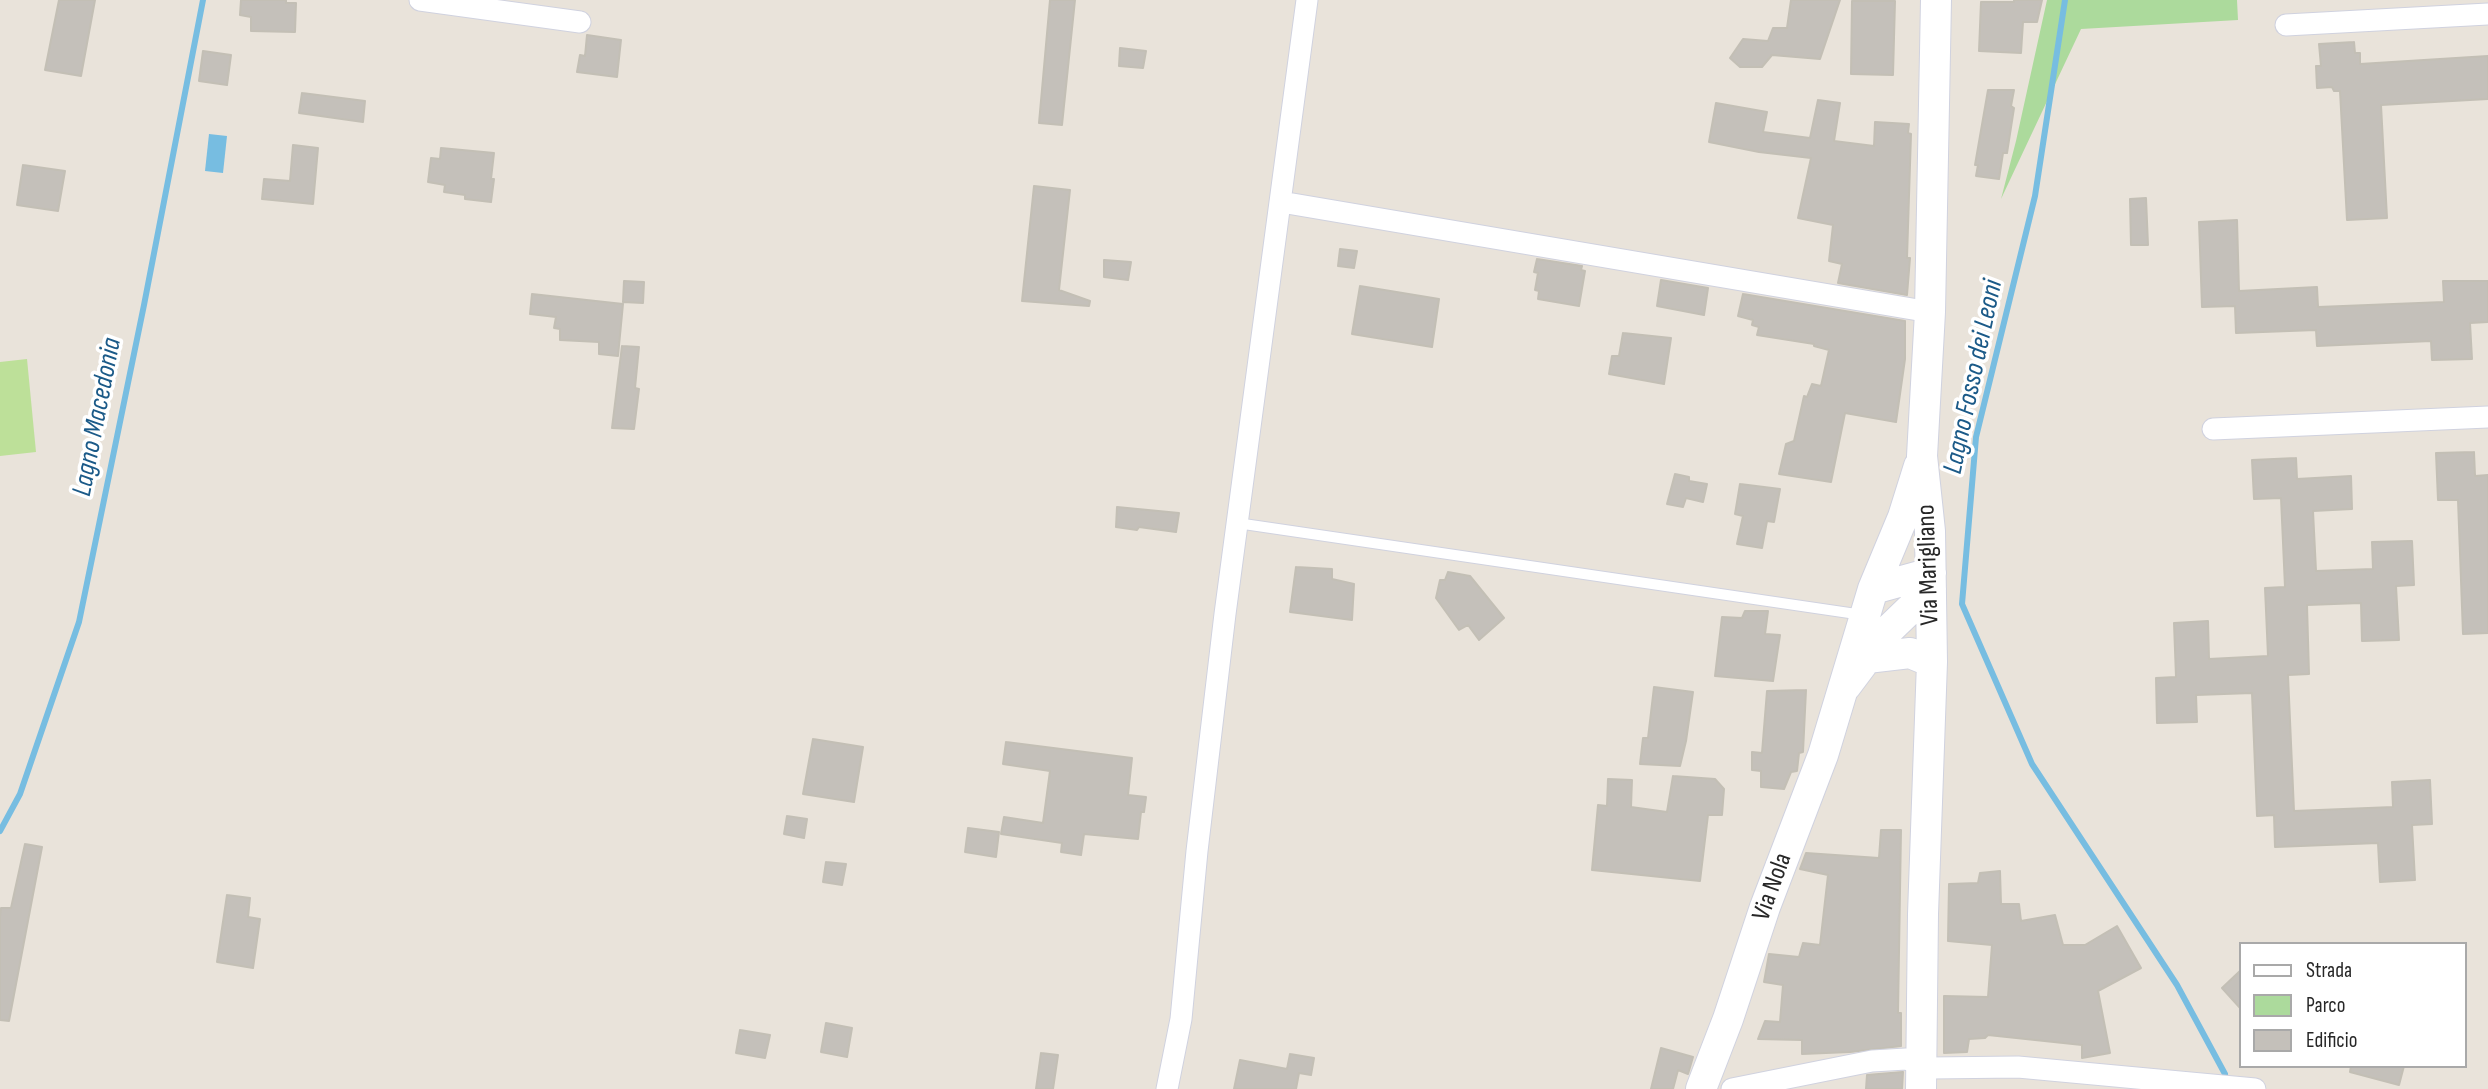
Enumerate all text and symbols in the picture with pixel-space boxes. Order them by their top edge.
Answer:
water label: Lagno Fosso dei Leoni [1937,277,2011,477]
water label: Lagno Macedonia [66,335,130,499]
street label: Via Marigliano [1911,504,1947,626]
street label: Via Nola [1746,849,1800,925]
legend [2240,942,2467,1068]
text: Strada [2306,958,2352,983]
text: Parco [2306,993,2345,1018]
text: Edificio [2306,1028,2357,1053]

